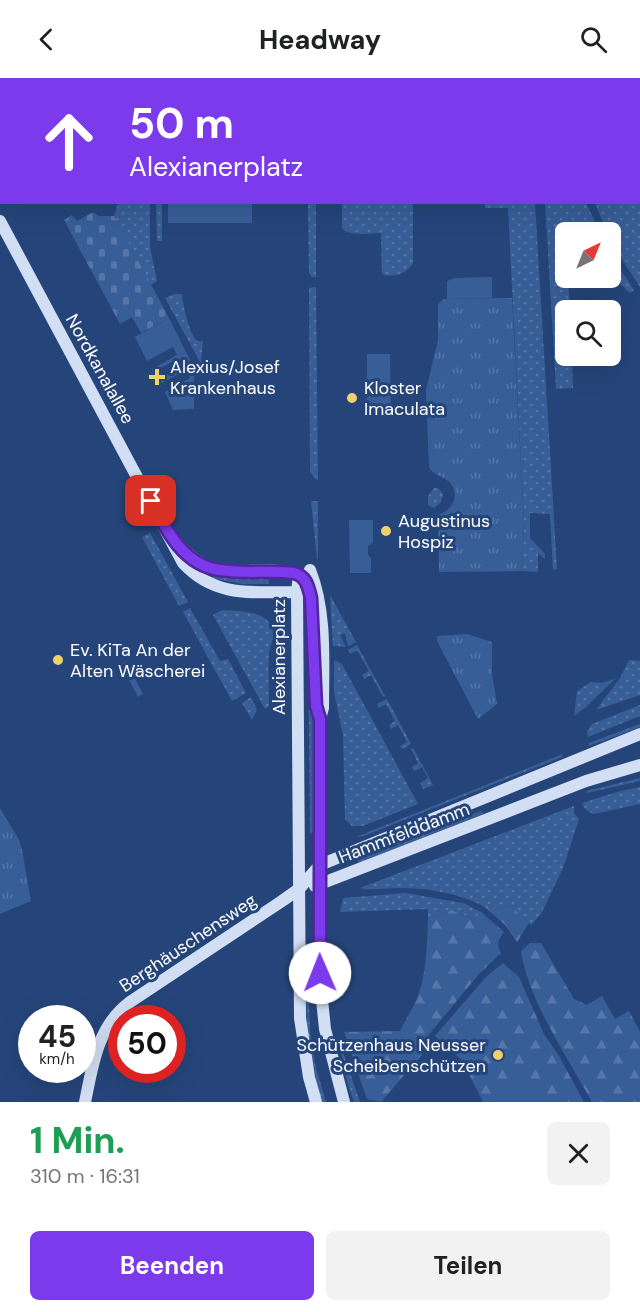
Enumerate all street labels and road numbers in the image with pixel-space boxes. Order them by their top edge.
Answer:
street label: Nordkanalallee [60,310,140,428]
street label: Alexianerplatz [267,599,291,715]
street label: Hammfelddamm [335,797,473,869]
street label: Berghäuschensweg [115,888,261,998]

